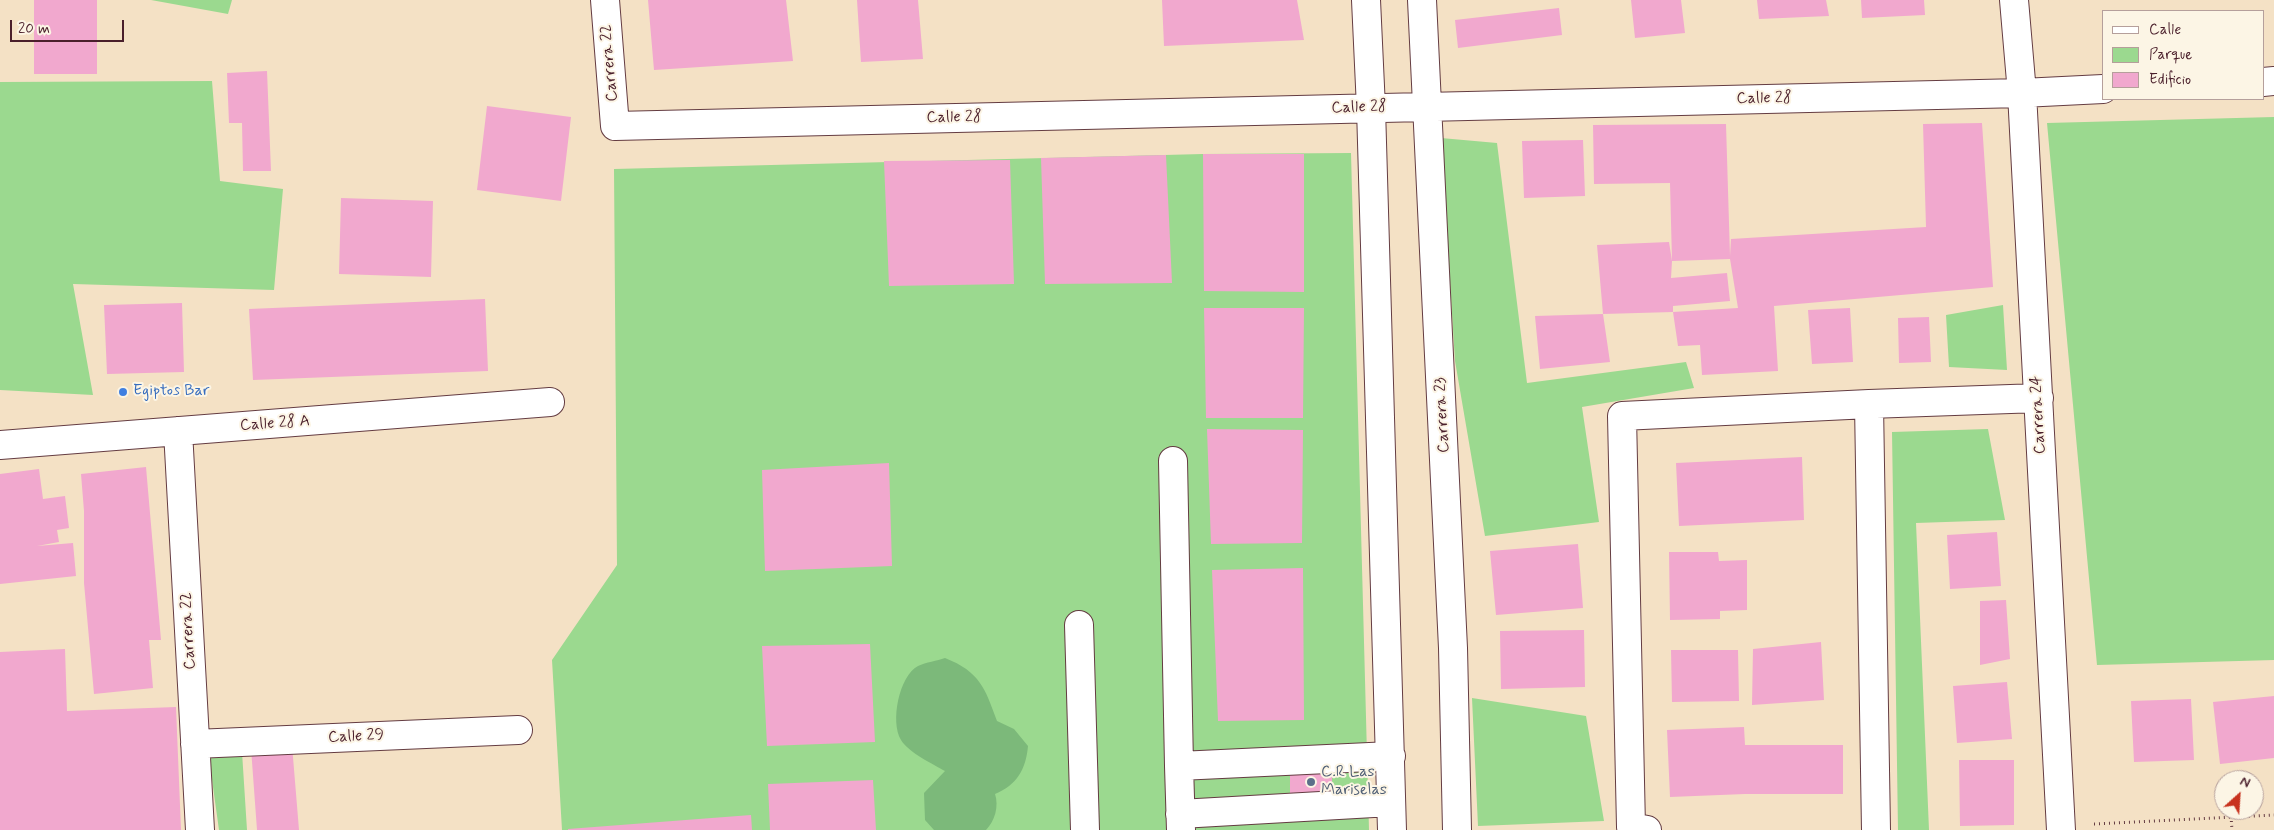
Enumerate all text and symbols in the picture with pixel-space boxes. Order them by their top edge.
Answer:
scale bar [12,10,126,42]
legend [2102,10,2264,100]
text: 20 m [18,19,50,39]
text: Calle [2149,20,2181,40]
street label: Carrera 22 [597,24,623,102]
text: Parque [2149,45,2192,65]
text: Edificio [2149,70,2191,90]
street label: Calle 28 [1736,89,1792,109]
street label: Calle 28 [1331,97,1387,119]
street label: Calle 28 [926,108,982,128]
street label: Carrera 24 [2027,375,2051,455]
street label: Carrera 23 [1431,377,1455,453]
place label: Egiptos Bar [133,382,209,402]
marker: Egiptos Bar [117,386,129,398]
street label: Calle 28 A [239,412,311,436]
street label: Carrera 22 [177,592,201,670]
street label: Calle 29 [327,726,385,748]
place label: C.R Las Mariselas [1321,763,1387,801]
north arrow [2214,770,2264,820]
text: N [2237,772,2253,793]
marker: C.R Las Mariselas [1305,776,1317,788]

